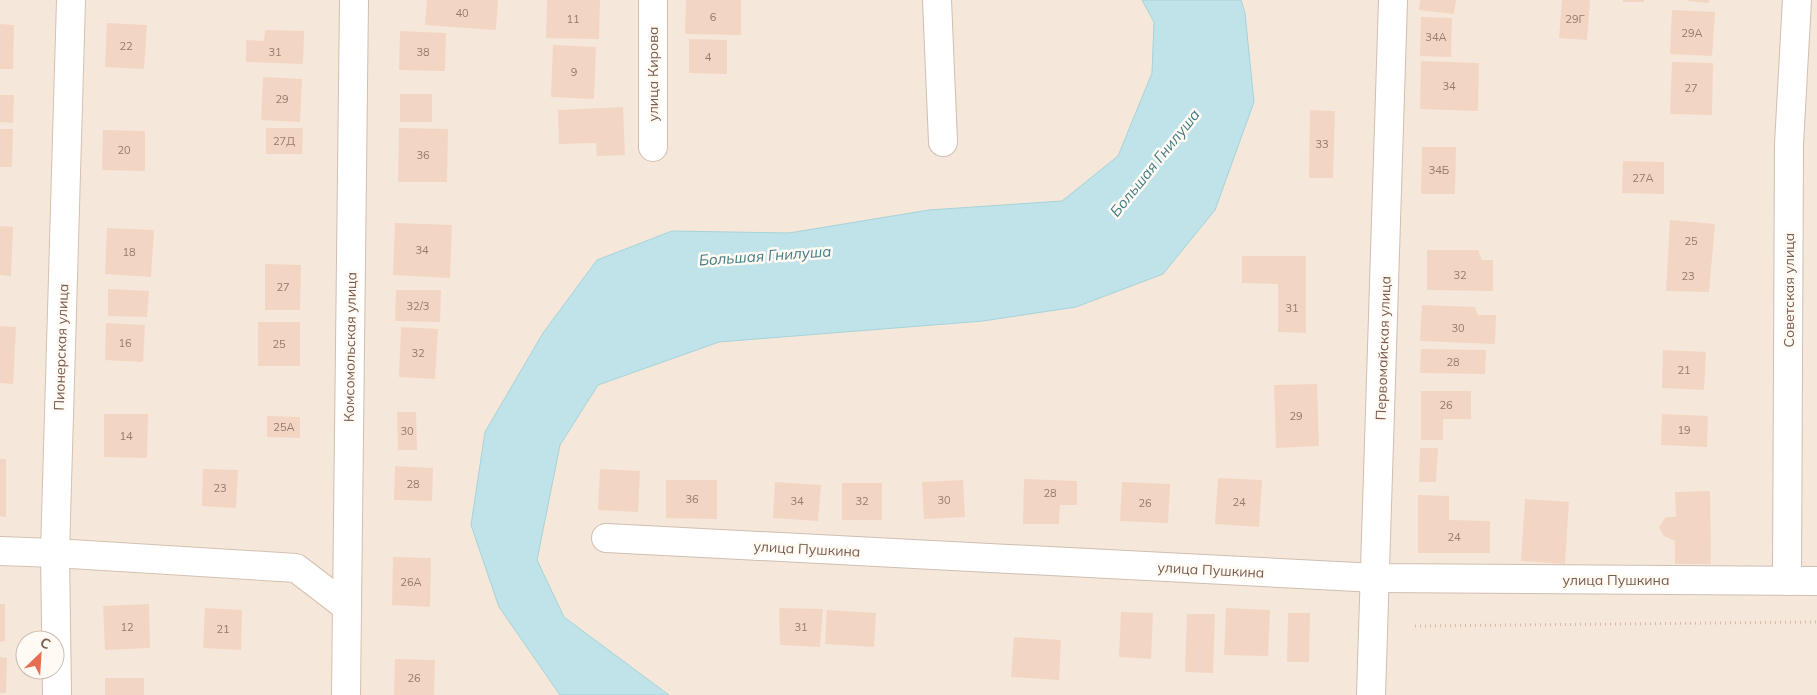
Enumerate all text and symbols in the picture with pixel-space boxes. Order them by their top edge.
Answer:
house number: 40 [455,6,469,20]
house number: 6 [710,10,717,24]
house number: 11 [566,12,580,26]
house number: 29Г [1565,12,1585,26]
street label: улица Кирова [644,26,662,122]
house number: 29А [1681,26,1703,40]
house number: 34А [1425,30,1447,44]
house number: 22 [119,39,133,53]
house number: 31 [268,45,282,59]
house number: 38 [416,45,430,59]
house number: 4 [705,50,712,64]
house number: 9 [571,65,577,79]
house number: 34 [1442,79,1456,93]
house number: 27 [1684,81,1698,95]
house number: 29 [275,92,289,106]
water label: Большая Гнилуша [1105,105,1204,220]
house number: 27Д [273,134,295,148]
house number: 33 [1315,137,1329,151]
house number: 20 [117,143,131,157]
house number: 36 [416,148,430,162]
house number: 34Б [1429,163,1449,177]
house number: 27А [1632,171,1654,185]
street label: Советская улица [1780,233,1798,347]
house number: 25 [1684,234,1698,248]
water label: Большая Гнилуша [698,241,832,270]
house number: 34 [415,243,429,257]
house number: 18 [122,245,136,259]
house number: 32 [1453,268,1467,282]
house number: 23 [1681,269,1695,283]
street label: Комсомольская улица [340,272,360,422]
street label: Первомайская улица [1371,275,1395,421]
house number: 27 [276,280,290,294]
street label: Пионерская улица [50,283,72,411]
house number: 32/3 [407,299,429,313]
house number: 31 [1285,301,1299,315]
house number: 30 [1451,321,1465,335]
house number: 16 [118,336,132,350]
house number: 25 [272,337,286,351]
house number: 32 [411,346,425,360]
house number: 28 [1446,355,1460,369]
house number: 21 [1677,363,1691,377]
house number: 26 [1439,398,1453,412]
house number: 29 [1289,409,1303,423]
house number: 25А [273,420,295,434]
house number: 19 [1677,423,1691,437]
house number: 30 [400,424,414,438]
house number: 14 [119,429,133,443]
house number: 28 [406,477,420,491]
house number: 23 [213,481,227,495]
house number: 28 [1043,486,1057,500]
house number: 36 [685,492,699,506]
house number: 30 [937,493,951,507]
house number: 34 [790,494,804,508]
house number: 32 [855,494,869,508]
house number: 24 [1232,495,1246,509]
house number: 26 [1138,496,1152,510]
house number: 24 [1447,530,1461,544]
street label: улица Пушкина [753,537,861,561]
street label: улица Пушкина [1157,558,1265,582]
street label: улица Пушкина [1563,571,1669,589]
house number: 26А [400,575,422,589]
house number: 12 [120,620,134,634]
house number: 31 [794,620,808,634]
house number: 21 [216,622,230,636]
north arrow [15,630,65,680]
text: С [37,633,54,653]
house number: 26 [407,671,421,685]

